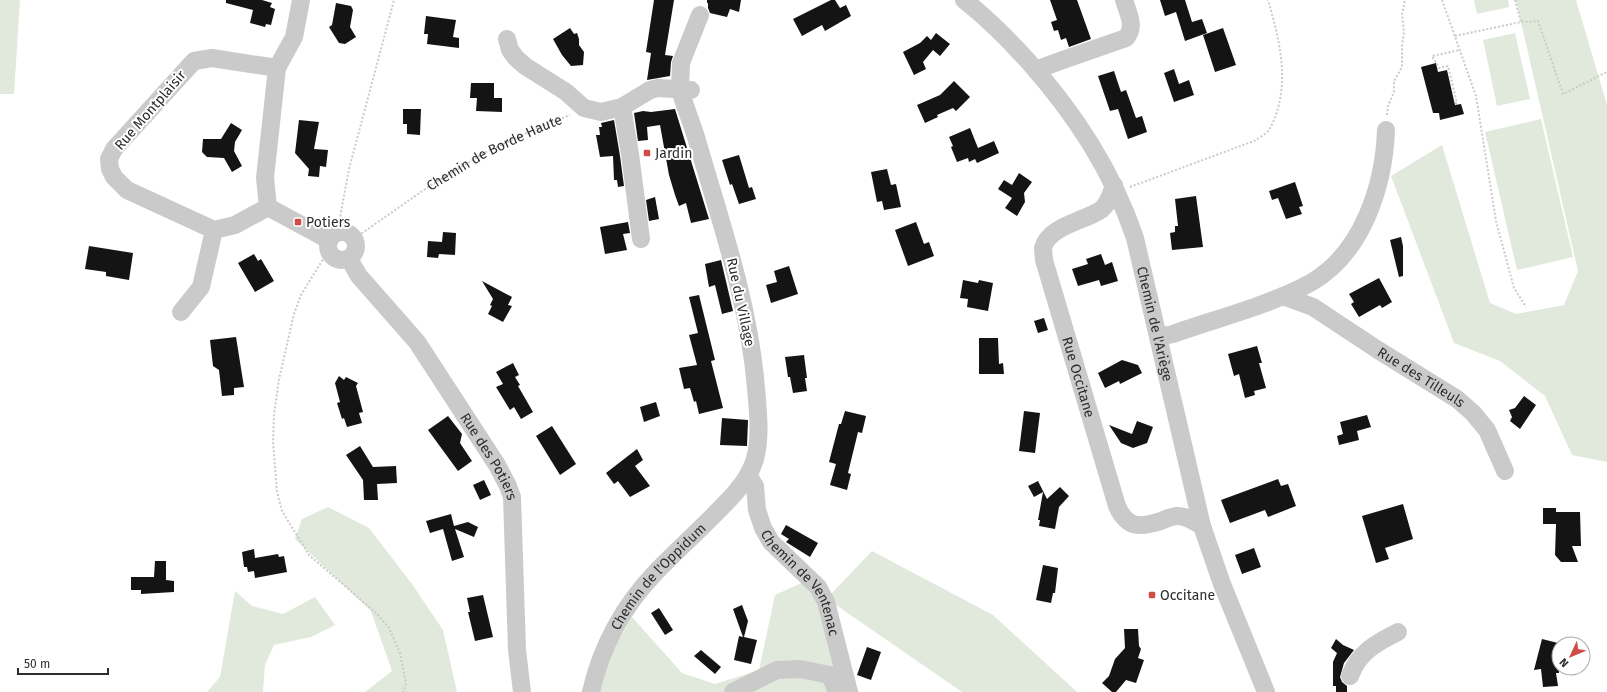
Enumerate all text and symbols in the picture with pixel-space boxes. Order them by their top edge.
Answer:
street label: Rue Montplaisir [111,67,190,154]
street label: Chemin de Borde Haute [423,111,565,195]
place label: Jardin [655,145,692,162]
marker: Jardin [642,148,652,158]
place label: Potiers [306,214,351,231]
marker: Potiers [293,217,303,227]
street label: Rue du Village [723,256,758,348]
street label: Chemin de l'Ariège [1133,265,1176,383]
street label: Rue Occitane [1058,335,1098,420]
street label: Rue des Tilleuls [1374,344,1469,411]
street label: Rue des Potiers [456,410,521,503]
street label: Chemin de l'Oppidum [607,520,710,633]
street label: Chemin de Ventenac [757,527,842,638]
place label: Occitane [1160,587,1215,604]
marker: Occitane [1147,590,1157,600]
north arrow [1551,636,1591,676]
scale bar [18,650,108,676]
text: N [1557,655,1571,670]
text: 50 m [24,657,50,671]

